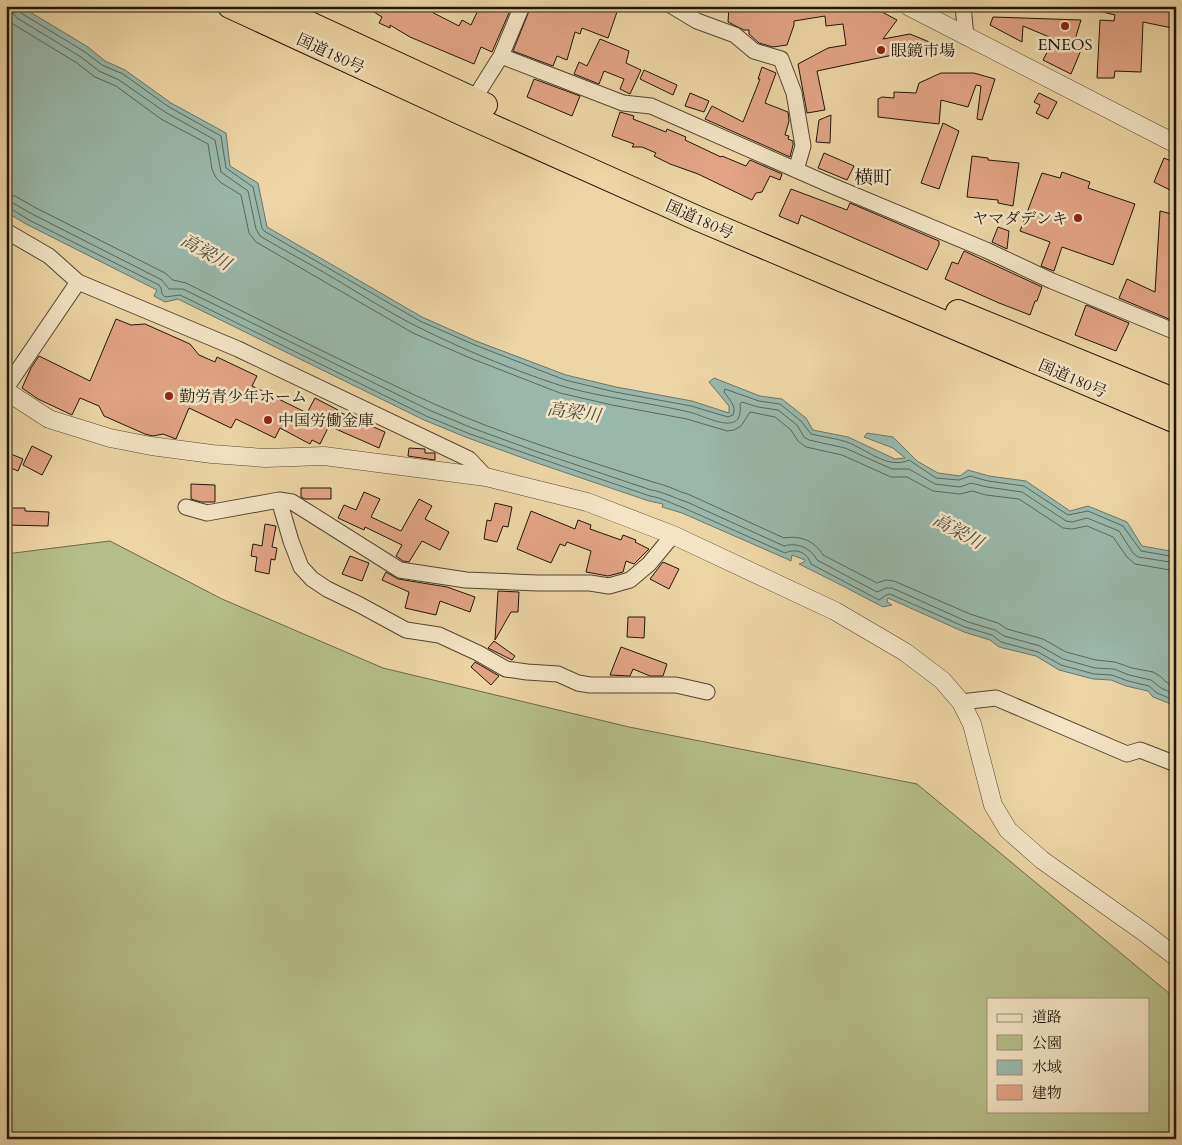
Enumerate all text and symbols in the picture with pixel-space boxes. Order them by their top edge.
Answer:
marker: ENEOS [1059,20,1071,32]
street label: 国道180号 [293,29,368,79]
place label: ENEOS [1037,34,1093,56]
place label: 眼鏡市場 [891,40,955,62]
marker: 眼鏡市場 [875,44,887,56]
district label: 横町 [854,165,892,191]
street label: 国道180号 [662,195,737,245]
place label: ヤマダデンキ [972,208,1068,230]
marker: ヤマダデンキ [1072,212,1084,224]
water label: 高梁川 [176,228,237,278]
street label: 国道180号 [1035,355,1110,403]
place label: 勤労青少年ホーム [179,386,307,408]
marker: 勤労青少年ホーム [163,390,175,402]
water label: 高梁川 [545,396,604,429]
place label: 中国労働金庫 [278,410,374,432]
marker: 中国労働金庫 [262,414,274,426]
water label: 高梁川 [928,507,989,556]
legend [987,998,1150,1112]
text: 道路 [1032,1007,1062,1027]
text: 公園 [1032,1033,1062,1053]
text: 水域 [1032,1057,1062,1077]
text: 建物 [1032,1083,1062,1103]

